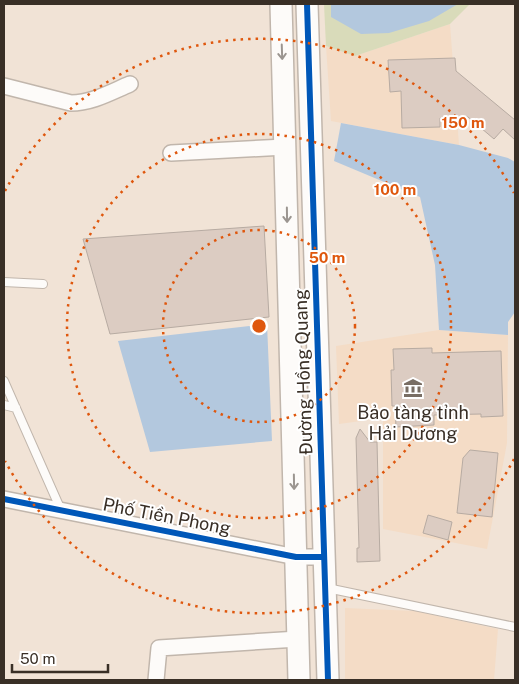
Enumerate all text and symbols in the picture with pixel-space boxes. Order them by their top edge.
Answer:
one-way arrow [278,44,287,60]
text: 150 m [441,114,485,131]
text: 100 m [374,181,416,198]
one-way arrow [282,206,292,223]
text: 50 m [309,249,345,266]
street label: Đường Hồng Quang [290,289,316,455]
centre of rings [250,317,268,335]
museum icon: Bảo tàng tỉnh Hải Dương [402,377,424,399]
place label: Bảo tàng tỉnh Hải Dương [357,402,469,444]
one-way arrow [289,474,298,490]
street label: Phố Tiền Phong [101,493,233,539]
scale bar [12,642,109,674]
text: 50 m [20,650,55,667]

